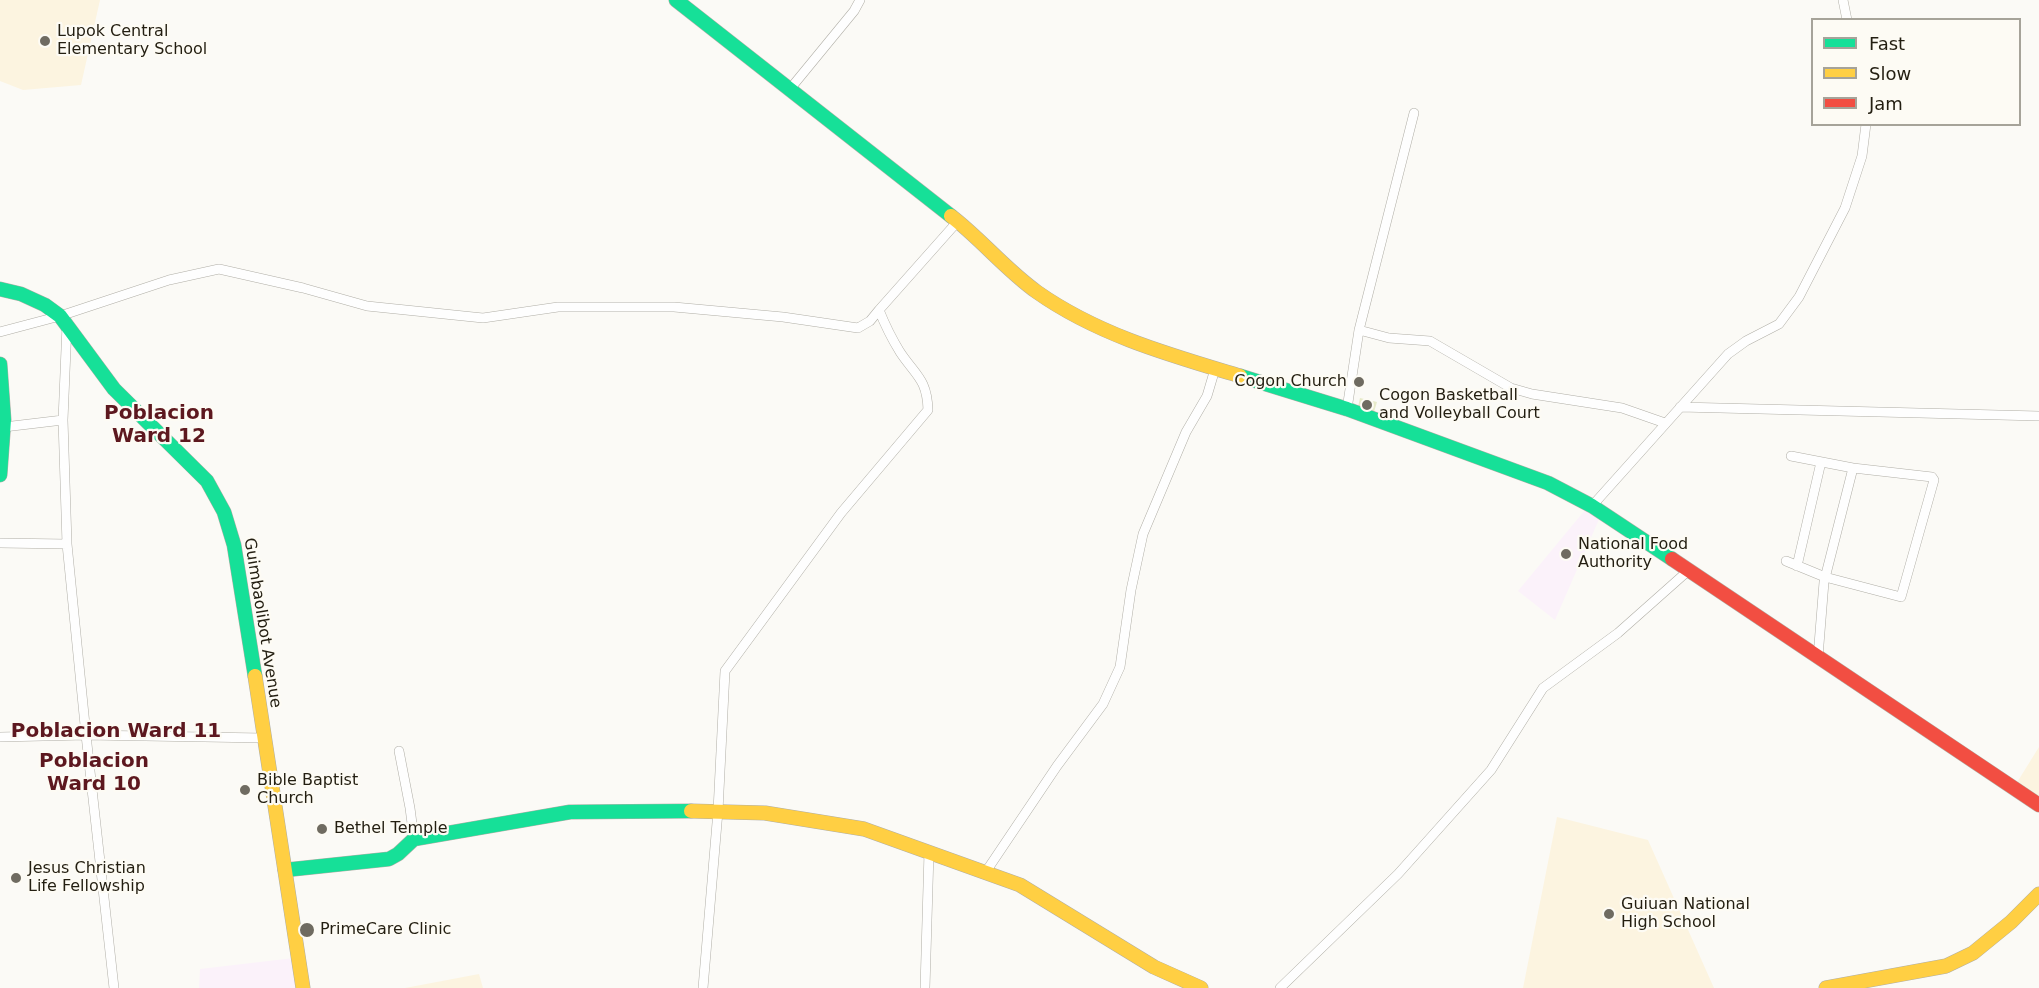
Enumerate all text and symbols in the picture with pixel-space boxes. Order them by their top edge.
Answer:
legend [1811,18,2021,126]
place label: Lupok Central Elementary School [57,22,207,60]
text: Fast [1869,33,1905,54]
marker: Lupok Central Elementary School [38,34,52,48]
text: Slow [1869,63,1911,84]
text: Jam [1869,93,1903,114]
place label: Cogon Church [1234,372,1347,392]
marker: Cogon Church [1352,375,1366,389]
place label: Cogon Basketball and Volleyball Court [1379,386,1540,424]
marker: Cogon Basketball and Volleyball Court [1360,398,1374,412]
district label: Poblacion Ward 12 [104,402,214,449]
place label: National Food Authority [1578,535,1688,573]
street label: Guimbaolibot Avenue [239,537,285,709]
marker: National Food Authority [1559,547,1573,561]
district label: Poblacion Ward 11 [11,720,221,744]
district label: Poblacion Ward 10 [39,750,149,797]
place label: Bible Baptist Church [257,771,358,809]
marker: Bible Baptist Church [238,783,252,797]
place label: Bethel Temple [334,819,448,839]
marker: Bethel Temple [315,822,329,836]
place label: Jesus Christian Life Fellowship [28,859,146,897]
marker: Jesus Christian Life Fellowship [9,871,23,885]
place label: Guiuan National High School [1621,895,1750,933]
marker: Guiuan National High School [1602,907,1616,921]
place label: PrimeCare Clinic [320,920,451,940]
marker: PrimeCare Clinic [298,921,316,939]

